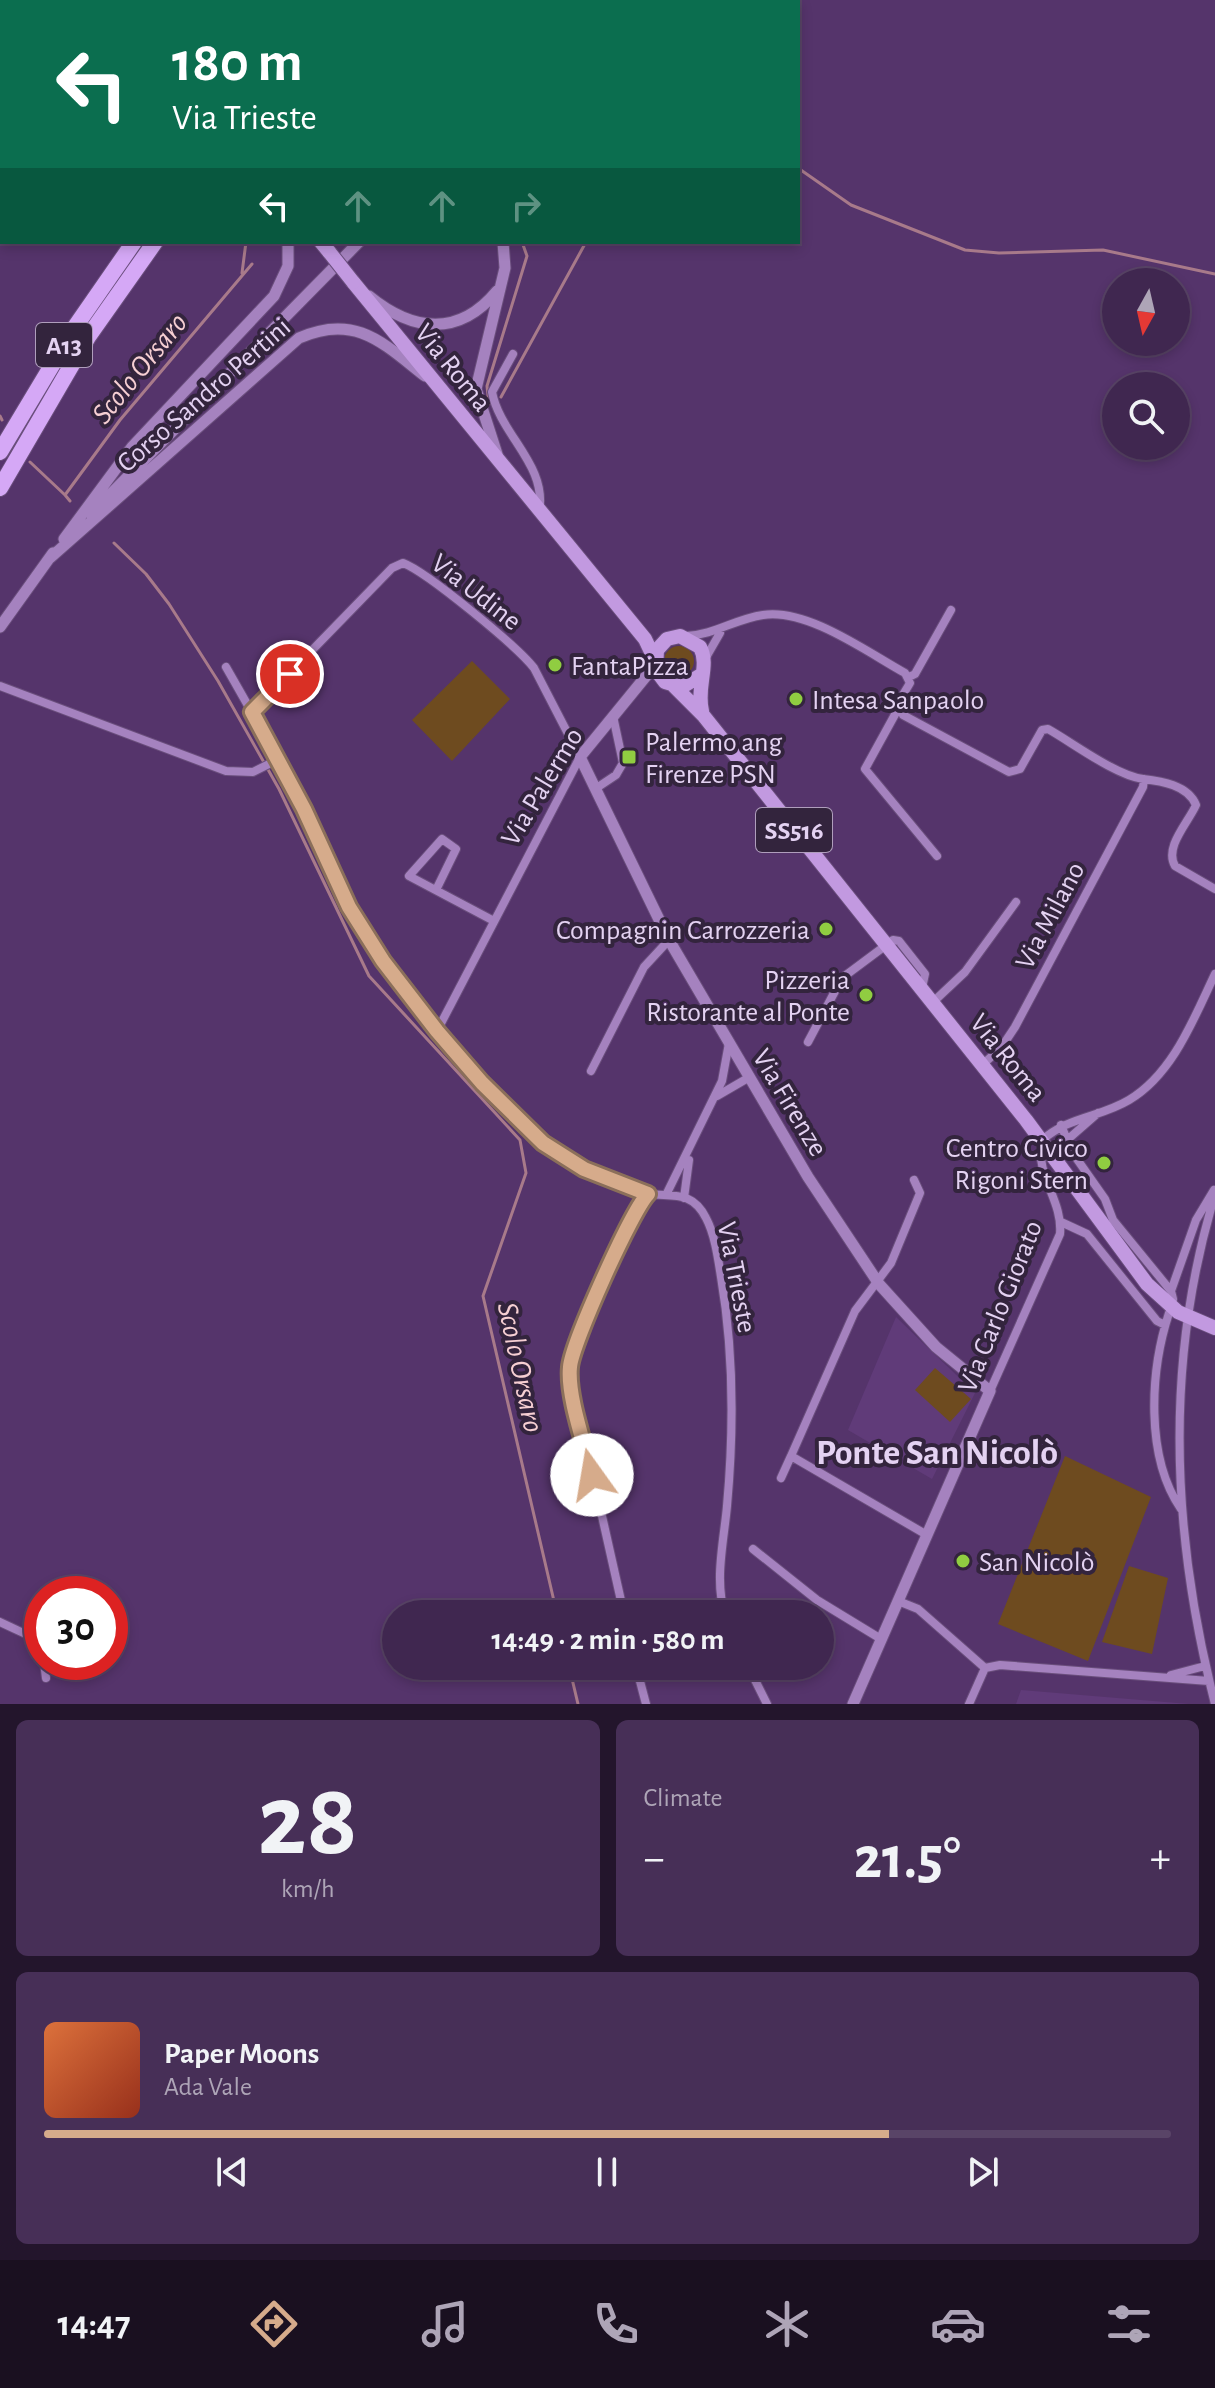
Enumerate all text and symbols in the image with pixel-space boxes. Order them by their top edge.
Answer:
icon: left [40,32,144,136]
text: 180 m [172,35,303,91]
text: Via Trieste [172,100,317,136]
icon: left [252,184,296,228]
icon: ahead [336,184,380,228]
icon: ahead [420,184,464,228]
icon: right [504,184,548,228]
north arrow [1102,268,1190,356]
map controls [1102,268,1190,460]
water label: Scolo Orsaro [86,308,193,429]
street label: Corso Sandro Pertini [112,313,296,478]
street label: Via Roma [409,319,496,417]
road number: A13 [36,323,92,367]
button: search [1102,372,1190,460]
street label: Via Udine [426,549,526,636]
pin [256,640,324,708]
icon: arrive [268,652,312,696]
place label: FantaPizza [571,653,689,681]
marker: FantaPizza [546,656,564,674]
place label: Intesa Sanpaolo [812,687,984,715]
marker: Intesa Sanpaolo [787,690,805,708]
street label: Via Palermo [497,723,589,851]
place label: Palermo ang Firenze PSN [645,729,783,789]
marker: Palermo ang Firenze PSN [620,748,638,766]
road number: SS516 [756,808,832,852]
street label: Via Milano [1011,858,1091,974]
place label: Compagnin Carrozzeria [556,917,810,945]
marker: Compagnin Carrozzeria [817,920,835,938]
place label: Pizzeria Ristorante al Ponte [646,967,850,1027]
marker: Pizzeria Ristorante al Ponte [857,986,875,1004]
street label: Via Roma [964,1009,1051,1107]
street label: Via Firenze [747,1045,832,1161]
place label: Centro Civico Rigoni Stern [946,1135,1088,1195]
marker: Centro Civico Rigoni Stern [1095,1154,1113,1172]
street label: Via Carlo Giorato [954,1217,1048,1397]
street label: Via Trieste [712,1219,761,1335]
water label: Scolo Orsaro [492,1299,548,1435]
position arrow [550,1433,634,1517]
district label: Ponte San Nicolò [816,1435,1058,1471]
place label: San Nicolò [979,1549,1094,1577]
marker: San Nicolò [954,1552,972,1570]
speed limit sign: 30 [24,1576,128,1680]
text: 14:49 · 2 min · 580 m [492,1625,724,1655]
text: 28 [258,1770,358,1874]
text: Climate [644,1785,722,1811]
text: 21.5° [854,1829,961,1889]
text: − [644,1837,665,1881]
text: + [1150,1837,1171,1881]
text: km/h [281,1876,335,1902]
text: Paper Moons [164,2039,319,2069]
text: Ada Vale [164,2074,252,2100]
icon: previous [210,2150,254,2194]
icon: pause [585,2150,629,2194]
icon: next [961,2150,1005,2194]
icon: directions [246,2296,302,2352]
icon: music [417,2296,473,2352]
icon: phone [588,2296,644,2352]
icon: climate [759,2296,815,2352]
icon: car [930,2296,986,2352]
icon: filters [1101,2296,1157,2352]
text: 14:47 [58,2306,131,2342]

